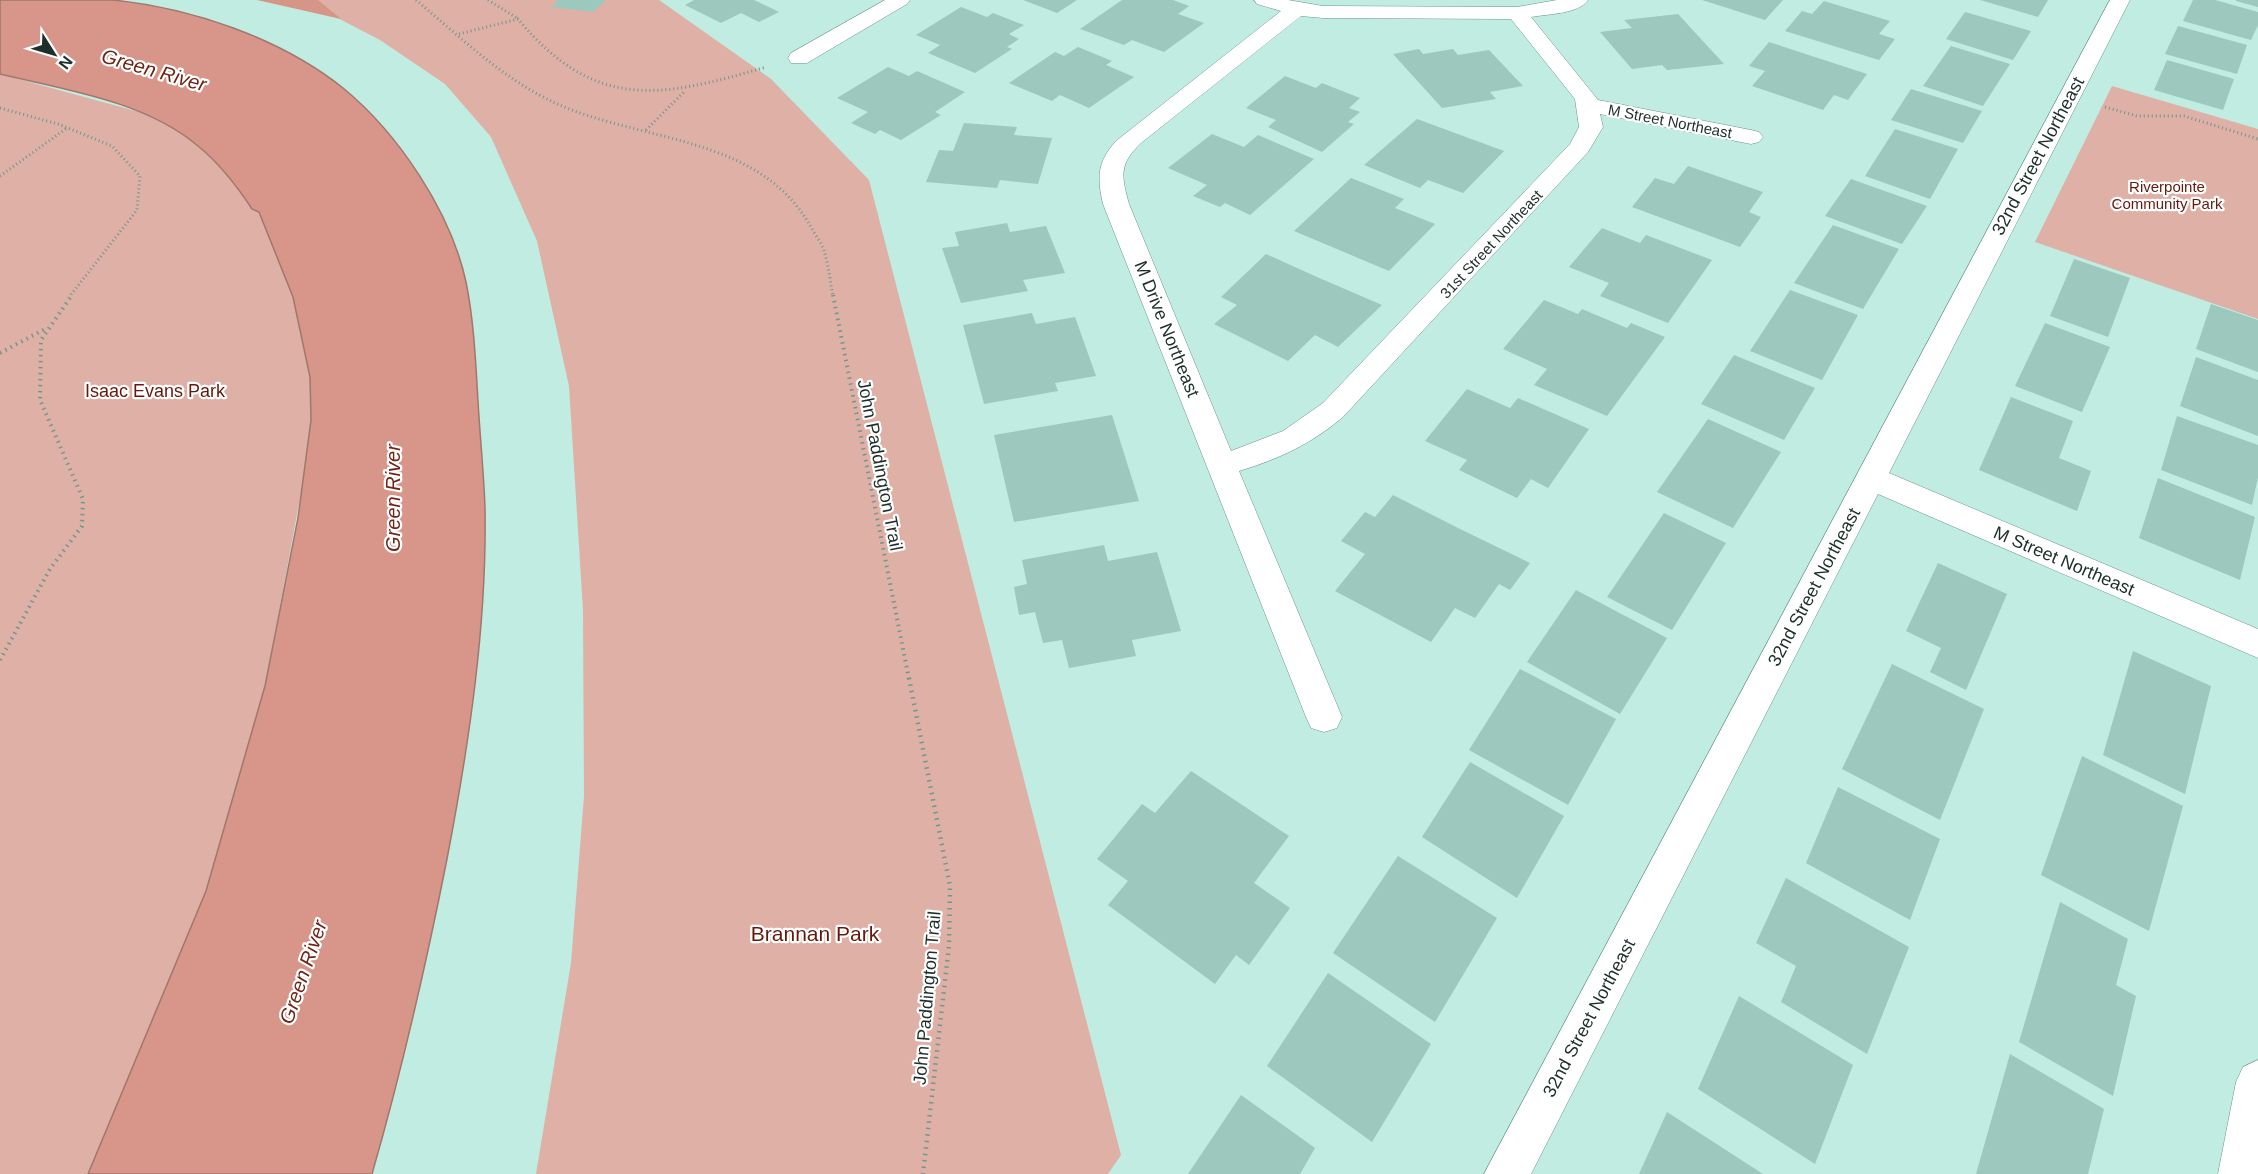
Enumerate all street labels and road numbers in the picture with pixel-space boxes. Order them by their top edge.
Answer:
street label: 32nd Street Northeast [1988,74,2088,238]
street label: M Street Northeast [1607,101,1734,142]
street label: 31st Street Northeast [1436,186,1546,302]
street label: M Drive Northeast [1131,258,1203,400]
street label: John Paddington Trail [854,378,906,552]
street label: 32nd Street Northeast [1764,505,1864,669]
street label: M Street Northeast [1991,522,2137,600]
street label: John Paddington Trail [909,910,945,1086]
street label: 32nd Street Northeast [1539,936,1639,1100]

